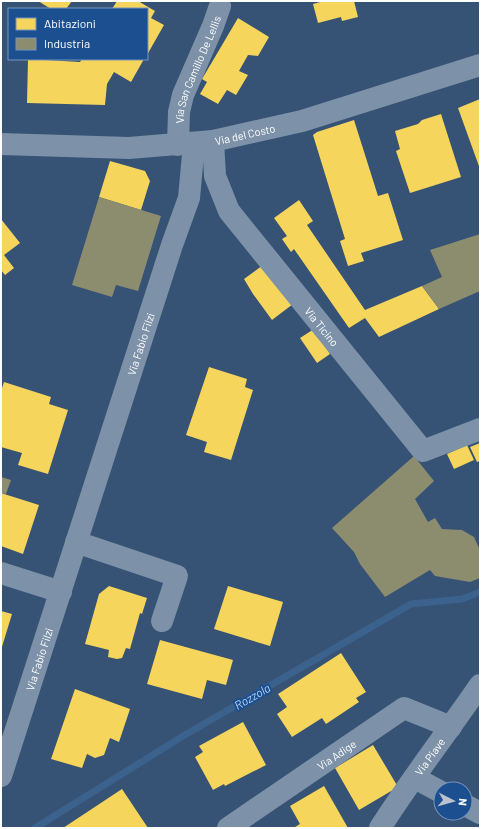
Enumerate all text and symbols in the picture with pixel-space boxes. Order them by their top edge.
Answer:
legend [8,8,148,60]
street label: Via San Camillo De Lellis [172,14,223,124]
text: Abitazioni [44,16,96,30]
text: Industria [44,36,90,50]
street label: Via del Costo [213,121,276,147]
street label: Via Ticino [303,304,342,348]
street label: Via Fabio Filzi [124,311,156,377]
street label: Via Fabio Filzi [23,626,55,692]
water label: Rozzola [232,680,272,712]
street label: Via Piave [411,735,447,777]
street label: Via Adige [314,736,358,772]
north arrow [433,781,473,821]
text: N [457,798,470,806]

